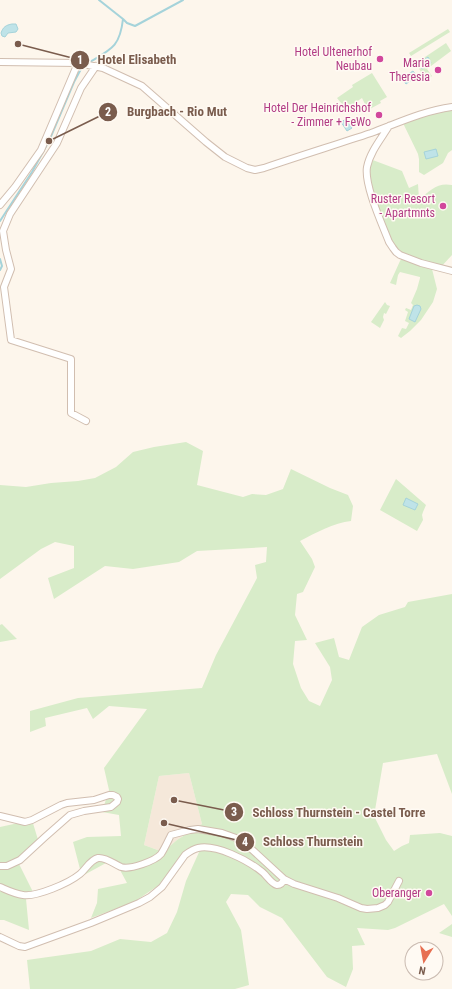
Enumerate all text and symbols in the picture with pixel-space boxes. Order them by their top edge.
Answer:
place label: Hotel Ultenerhof Neubau [294,45,372,73]
callout: Hotel Elisabeth [70,47,185,72]
text: Hotel Elisabeth [98,52,176,67]
text: 1 [77,53,83,67]
marker: Hotel Ultenerhof Neubau [375,54,385,64]
place label: Maria Theresia [389,56,430,84]
marker: Maria Theresia [433,65,443,75]
callout: Burgbach - Rio Mut [98,99,235,124]
place label: Hotel Der Heinrichshof - Zimmer + FeWo [263,101,371,129]
text: Burgbach - Rio Mut [127,104,227,119]
text: 2 [105,105,111,119]
marker: Hotel Der Heinrichshof - Zimmer + FeWo [374,110,384,120]
place label: Ruster Resort - Apartmnts [371,192,435,220]
marker: Ruster Resort - Apartmnts [438,201,448,211]
callout: Schloss Thurnstein - Castel Torre [224,800,433,825]
text: 3 [231,805,237,819]
text: Schloss Thurnstein - Castel Torre [252,805,426,820]
callout: Schloss Thurnstein [235,829,371,854]
text: Schloss Thurnstein [263,834,363,849]
text: 4 [242,835,248,849]
place label: Oberanger [372,886,421,900]
marker: Oberanger [424,888,434,898]
north arrow [404,941,444,981]
text: N [417,963,427,977]

